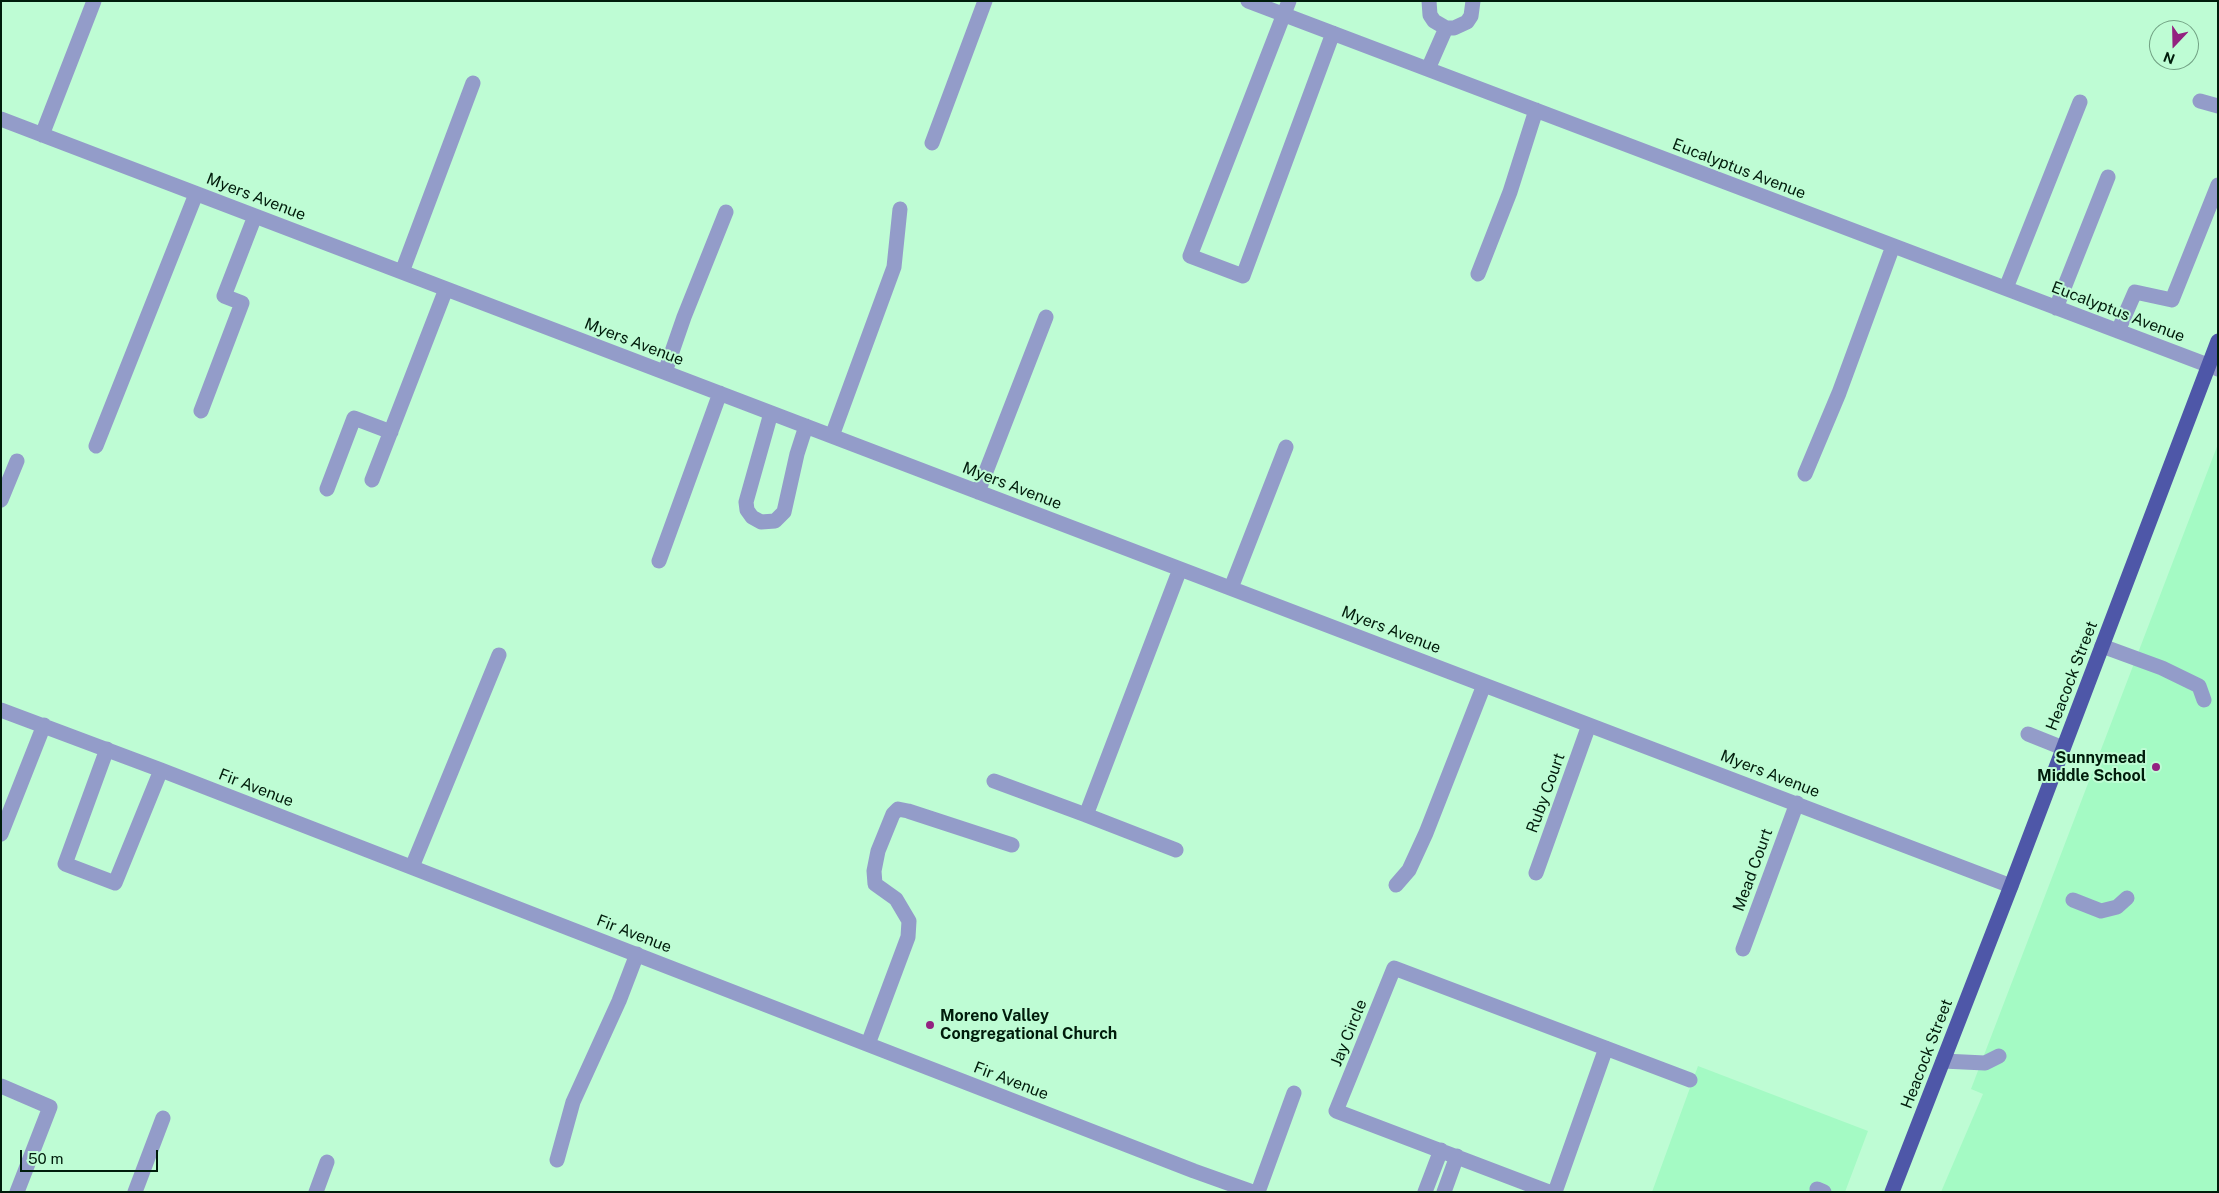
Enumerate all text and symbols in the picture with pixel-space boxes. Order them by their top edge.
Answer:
north arrow [2149,20,2199,70]
text: N [2161,49,2177,68]
street label: Eucalyptus Avenue [1670,135,1808,203]
street label: Myers Avenue [204,169,308,225]
street label: Eucalyptus Avenue [2049,278,2187,346]
street label: Myers Avenue [582,314,686,370]
street label: Myers Avenue [960,458,1064,514]
street label: Myers Avenue [1339,602,1443,658]
street label: Heacock Street [2042,618,2102,734]
street label: Myers Avenue [1718,746,1822,802]
place label: Sunnymead Middle School [2037,748,2146,786]
street label: Ruby Court [1523,750,1569,836]
marker: Sunnymead Middle School [2150,761,2162,773]
street label: Fir Avenue [216,765,296,811]
street label: Mead Court [1729,826,1777,914]
street label: Fir Avenue [594,911,674,957]
street label: Heacock Street [1897,996,1957,1112]
street label: Jay Circle [1327,997,1371,1069]
place label: Moreno Valley Congregational Church [940,1006,1117,1044]
marker: Moreno Valley Congregational Church [924,1019,936,1031]
street label: Fir Avenue [971,1058,1051,1104]
scale bar [22,1140,160,1172]
text: 50 m [28,1150,63,1167]

